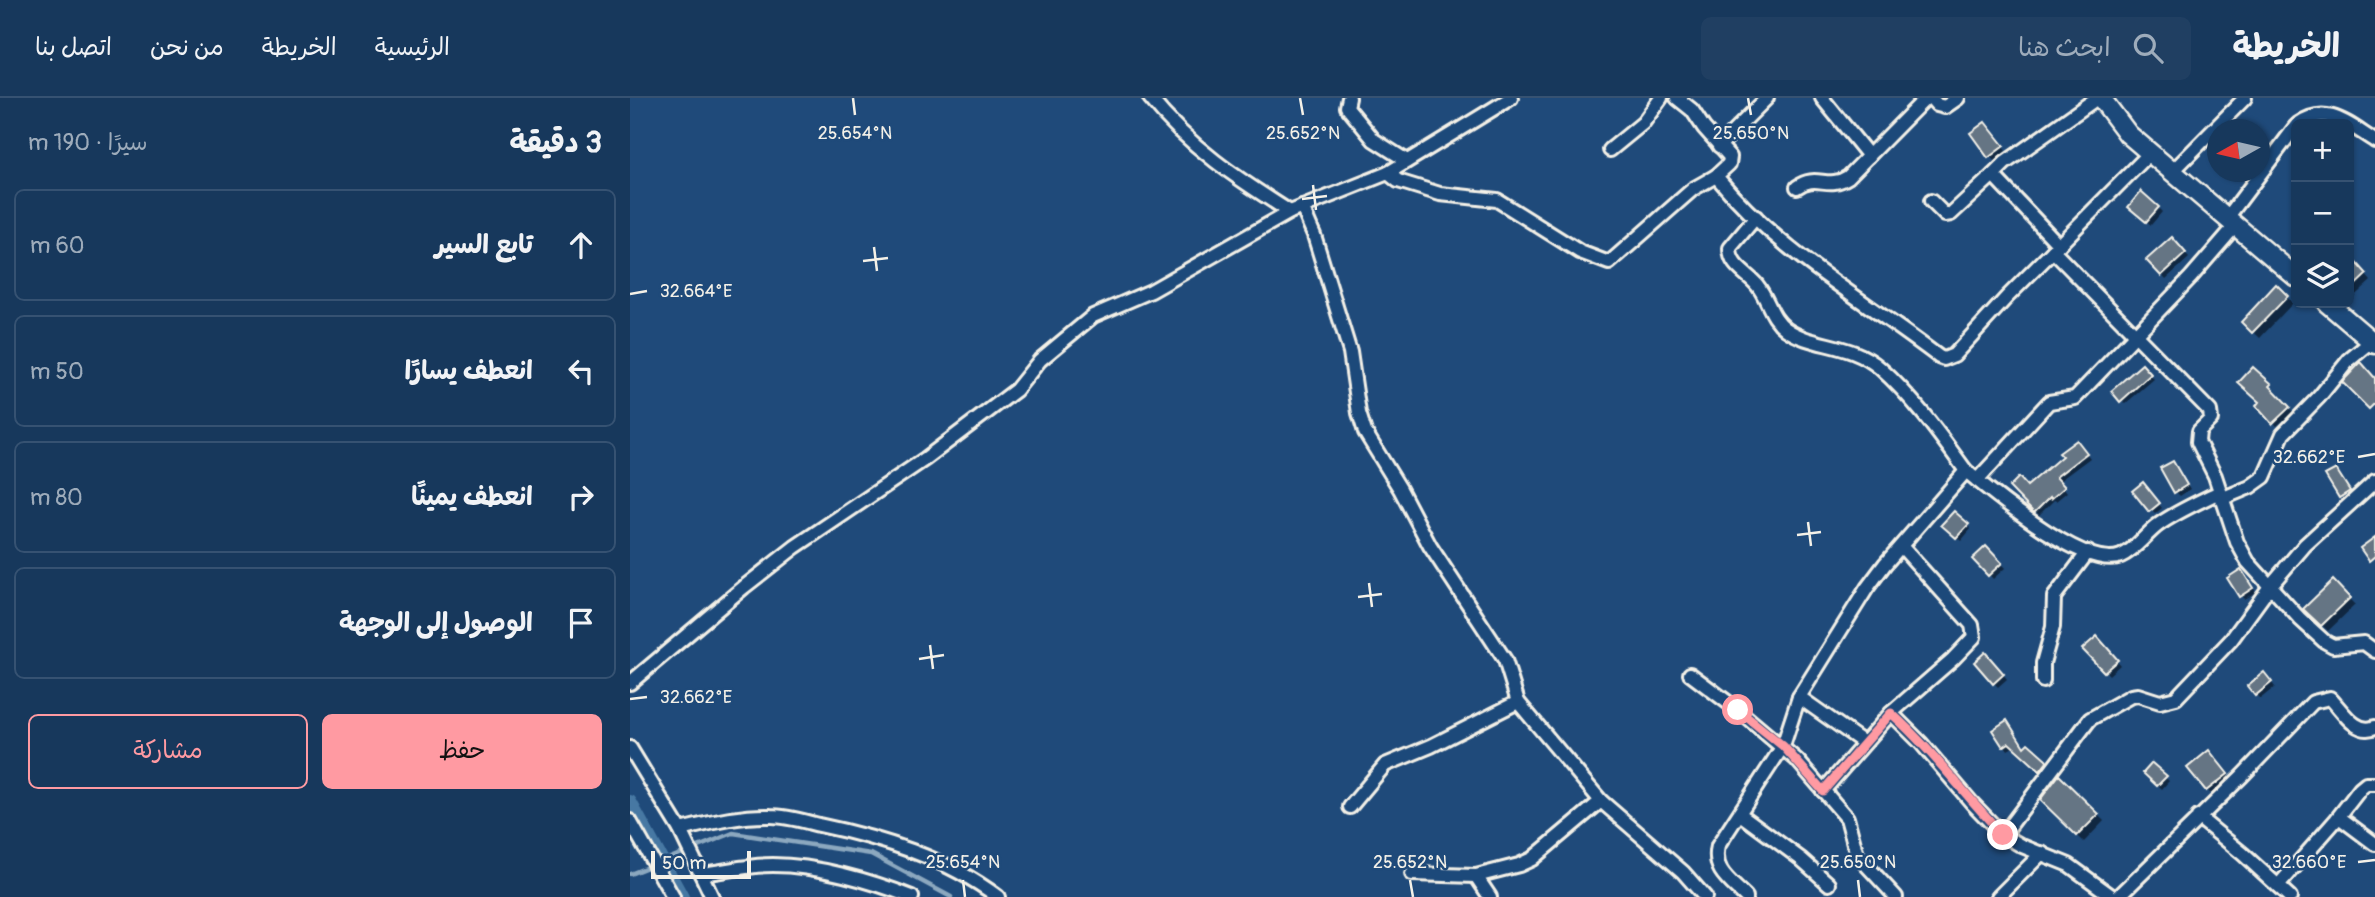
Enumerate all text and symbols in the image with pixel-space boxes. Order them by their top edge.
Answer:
search box [1701,17,2191,80]
text: الخريطة [2233,26,2340,67]
icon: search [2129,29,2167,67]
text: ابحث هنا [2018,32,2111,64]
text: اتصل بنا [35,33,112,62]
text: من نحن [150,33,224,62]
text: الخريطة [262,33,337,62]
text: الرئيسية [375,33,450,62]
north arrow [2207,119,2270,182]
map controls [2291,119,2354,308]
button: + [2291,119,2354,182]
text: 25.654°N [818,122,892,145]
text: 25.652°N [1266,122,1340,145]
text: 25.650°N [1713,122,1789,145]
text: 3 دقيقة [510,124,602,161]
text: سيرًا · 190 m [28,128,147,157]
button: − [2291,182,2354,245]
icon: ahead [562,226,600,264]
text: تابع السير [435,229,533,261]
text: 60 m [30,231,85,260]
button: layers [2291,245,2354,308]
text: 32.664°E [660,280,732,303]
icon: left [562,352,600,390]
text: انعطف يسارًا [404,355,533,387]
text: 50 m [30,357,84,386]
text: 32.662°E [2273,446,2345,469]
icon: right [562,478,600,516]
text: انعطف يمينًا [411,481,533,513]
text: 80 m [30,483,83,512]
icon: arrive [562,604,600,642]
text: الوصول إلى الوجهة [339,607,533,639]
text: 32.662°E [660,686,732,709]
route start [1722,694,1753,725]
button: مشاركة [28,714,308,789]
button: حفظ [322,714,602,789]
route end [1987,819,2018,850]
scale bar [651,848,751,880]
text: 50 m [662,851,706,875]
text: 25.654°N [926,851,1000,874]
text: 25.652°N [1373,851,1447,874]
text: 25.650°N [1820,851,1896,874]
text: 32.660°E [2272,851,2346,874]

